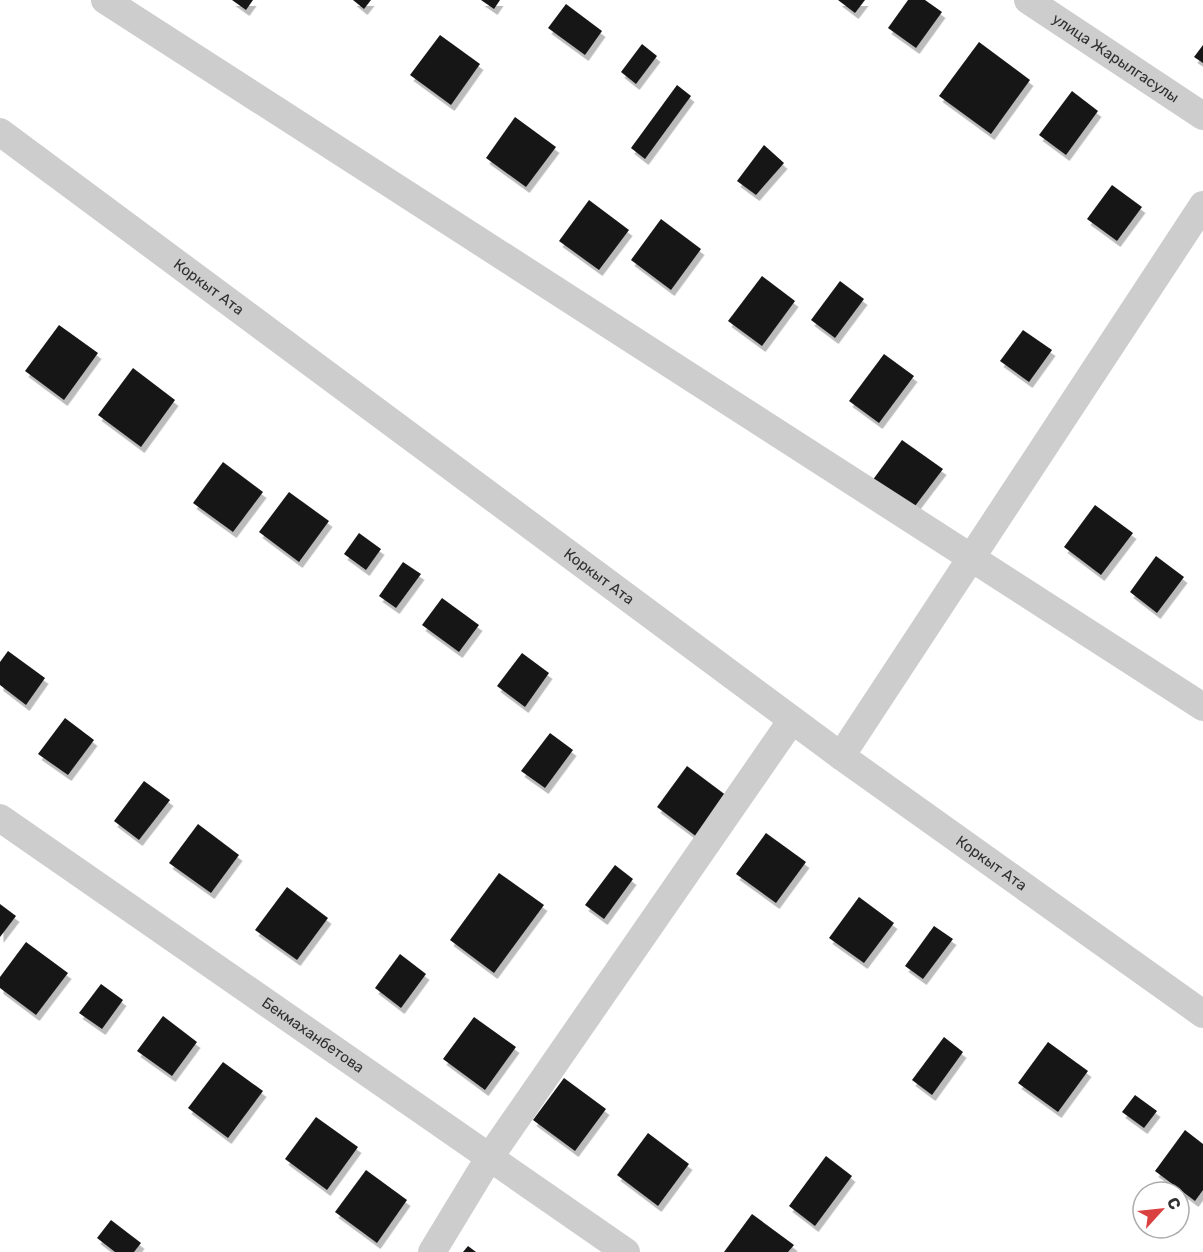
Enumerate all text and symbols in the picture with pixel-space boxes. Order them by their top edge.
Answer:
street label: улица Жарылгасулы [1049,10,1182,107]
street label: Коркыт Ата [170,255,247,319]
street label: Коркыт Ата [560,545,638,608]
street label: Коркыт Ата [953,832,1030,895]
street label: Бекмаханбетова [259,993,368,1077]
north arrow [1131,1180,1191,1240]
text: С [1163,1194,1185,1213]

